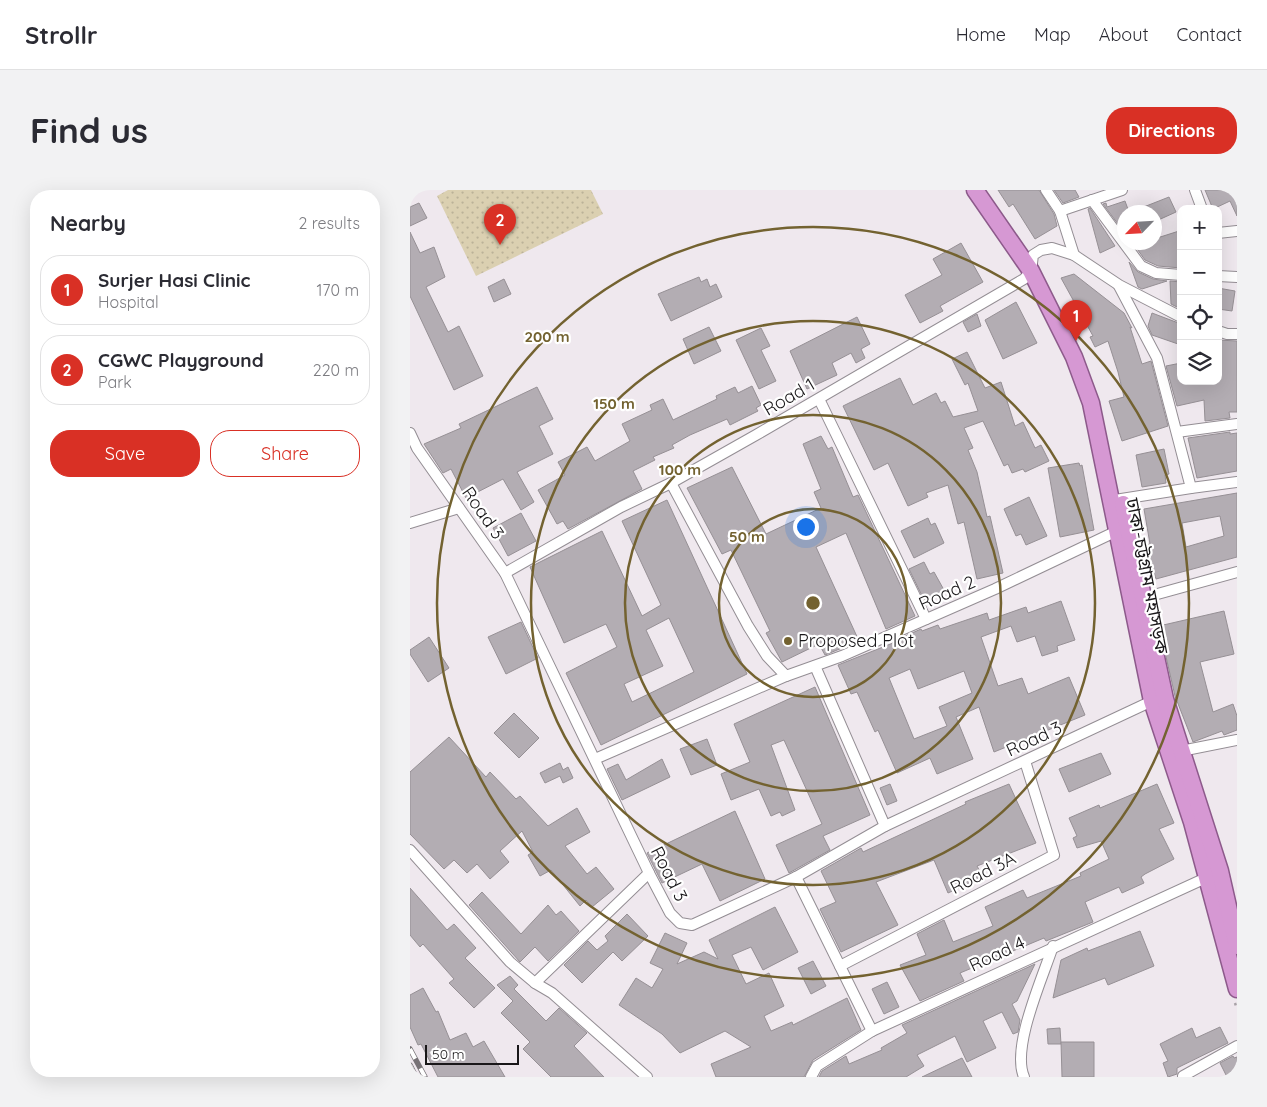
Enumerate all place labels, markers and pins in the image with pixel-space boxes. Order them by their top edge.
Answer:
pin: 2 [484,204,516,245]
pin: 1 [1060,300,1092,341]
centre of rings [804,594,822,612]
place label: Proposed Plot [798,629,914,652]
marker: Proposed Plot [782,635,794,647]

